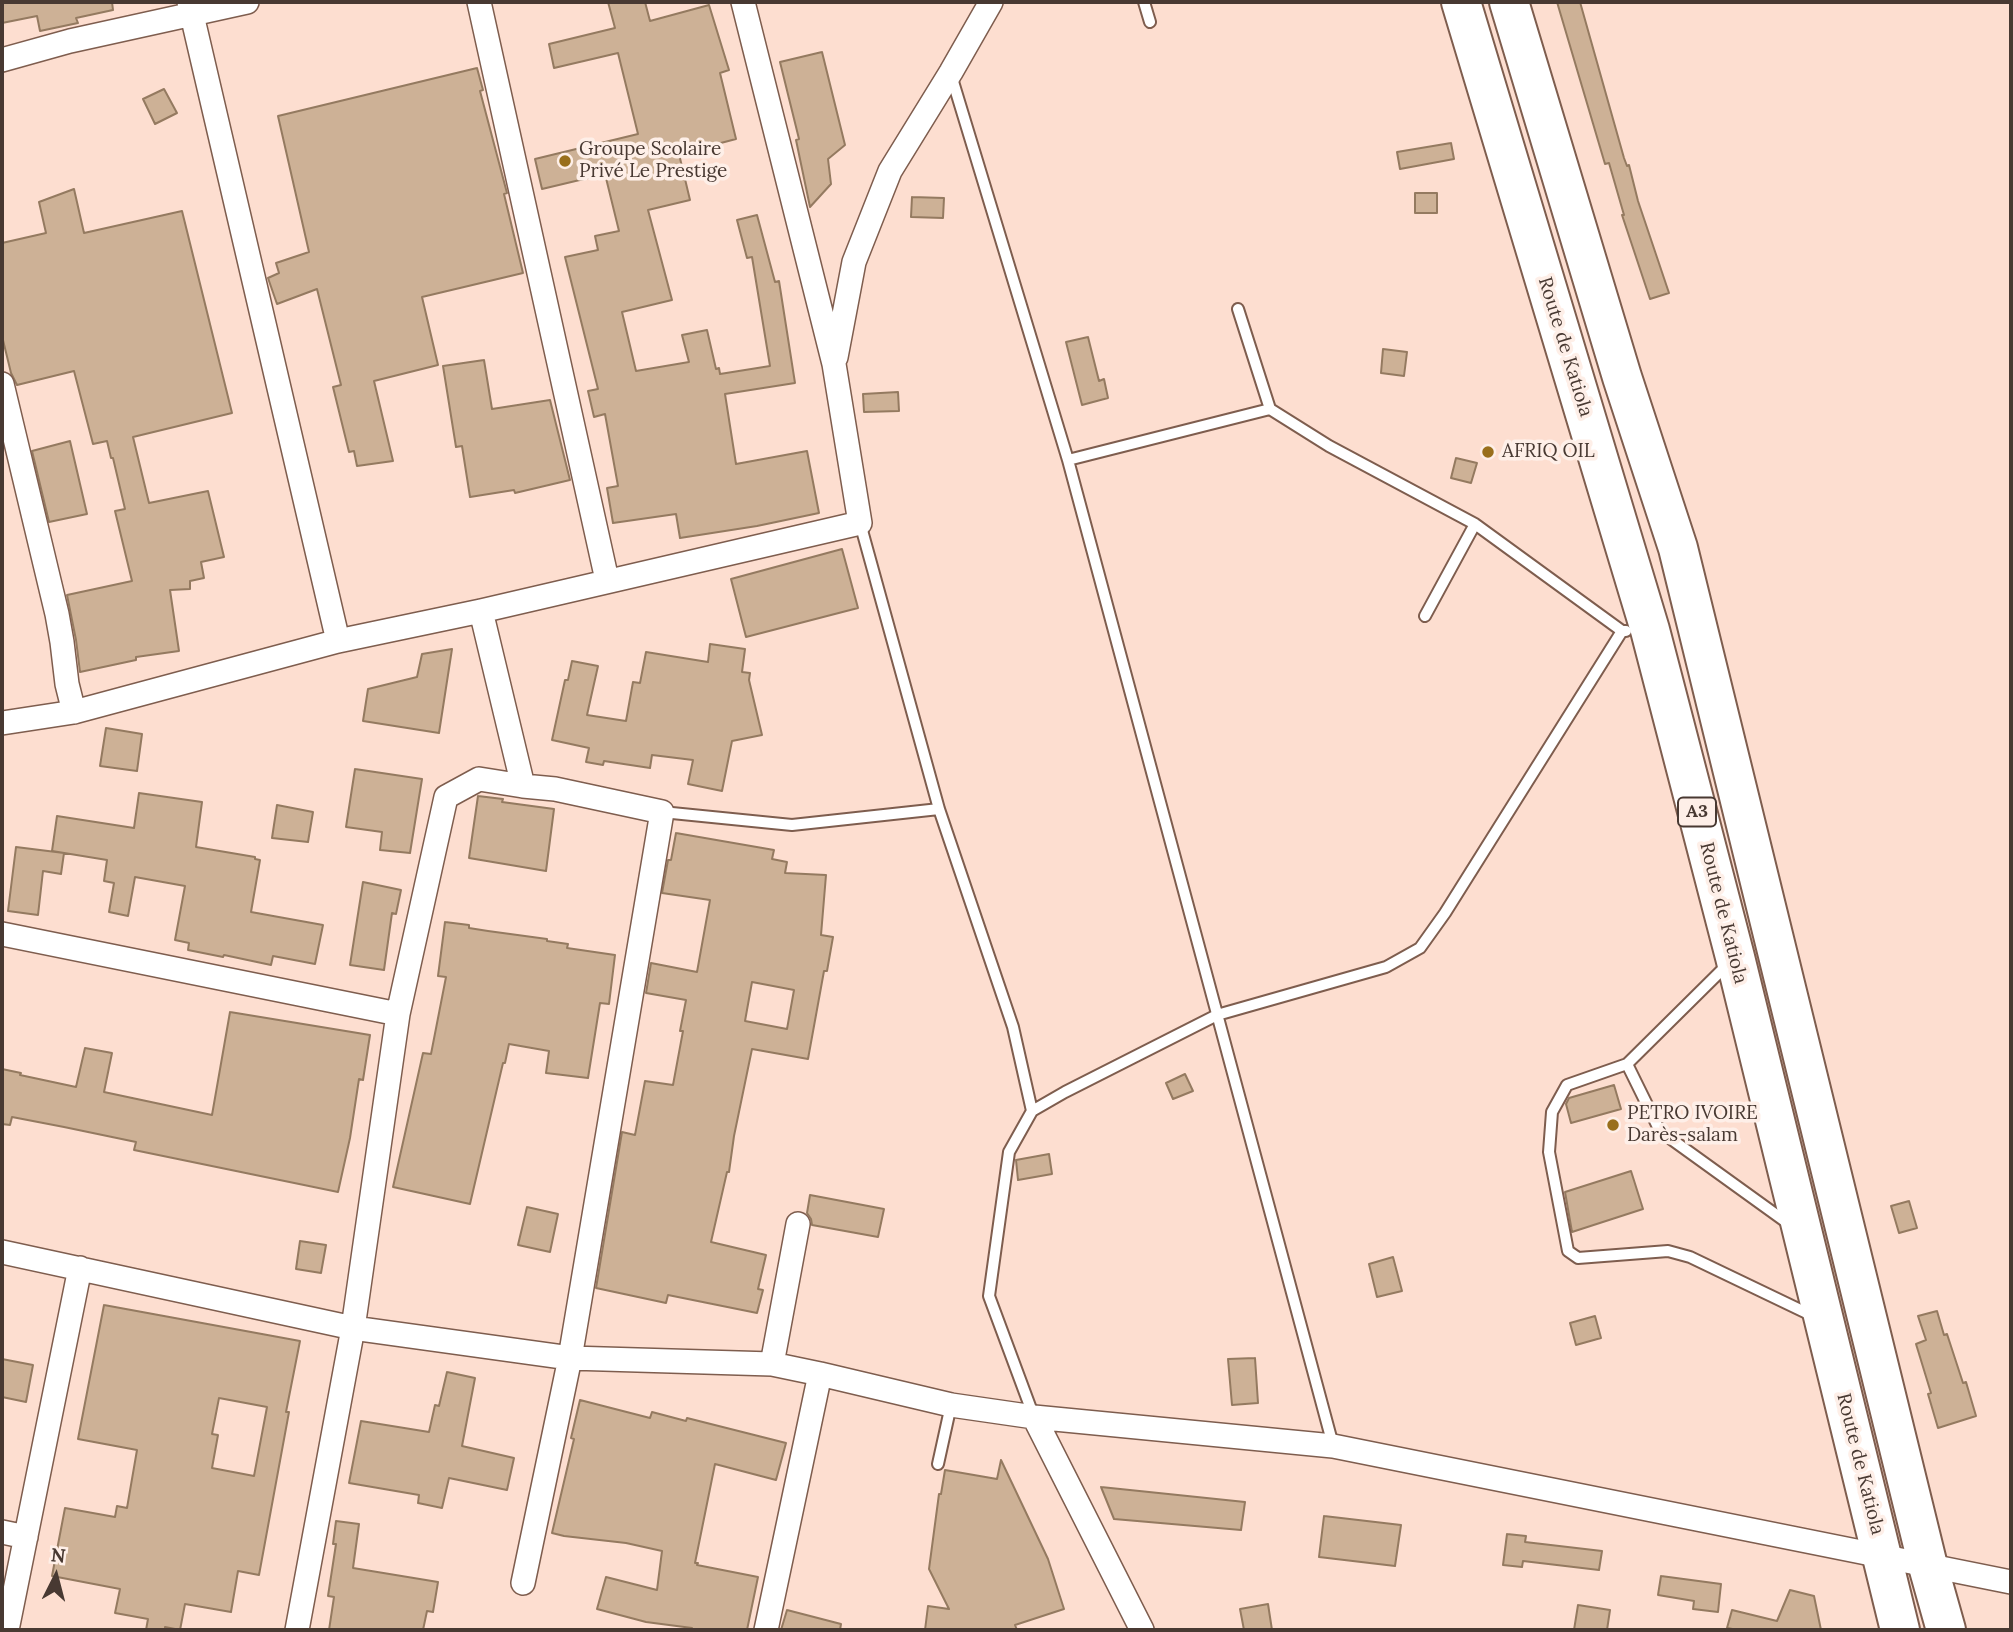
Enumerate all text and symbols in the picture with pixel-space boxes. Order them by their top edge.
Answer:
place label: Groupe Scolaire Privé Le Prestige [579,139,727,183]
marker: Groupe Scolaire Privé Le Prestige [557,153,573,169]
street label: Route de Katiola [1533,274,1597,420]
place label: AFRIQ OIL [1502,441,1595,463]
marker: AFRIQ OIL [1480,444,1496,460]
road number: A3 [1678,798,1716,826]
street label: Route de Katiola [1694,840,1752,986]
place label: PETRO IVOIRE Darès-salam [1627,1103,1758,1147]
marker: PETRO IVOIRE Darès-salam [1605,1117,1621,1133]
street label: Route de Katiola [1831,1391,1889,1537]
north arrow [21,1541,91,1611]
text: N [50,1542,67,1568]

